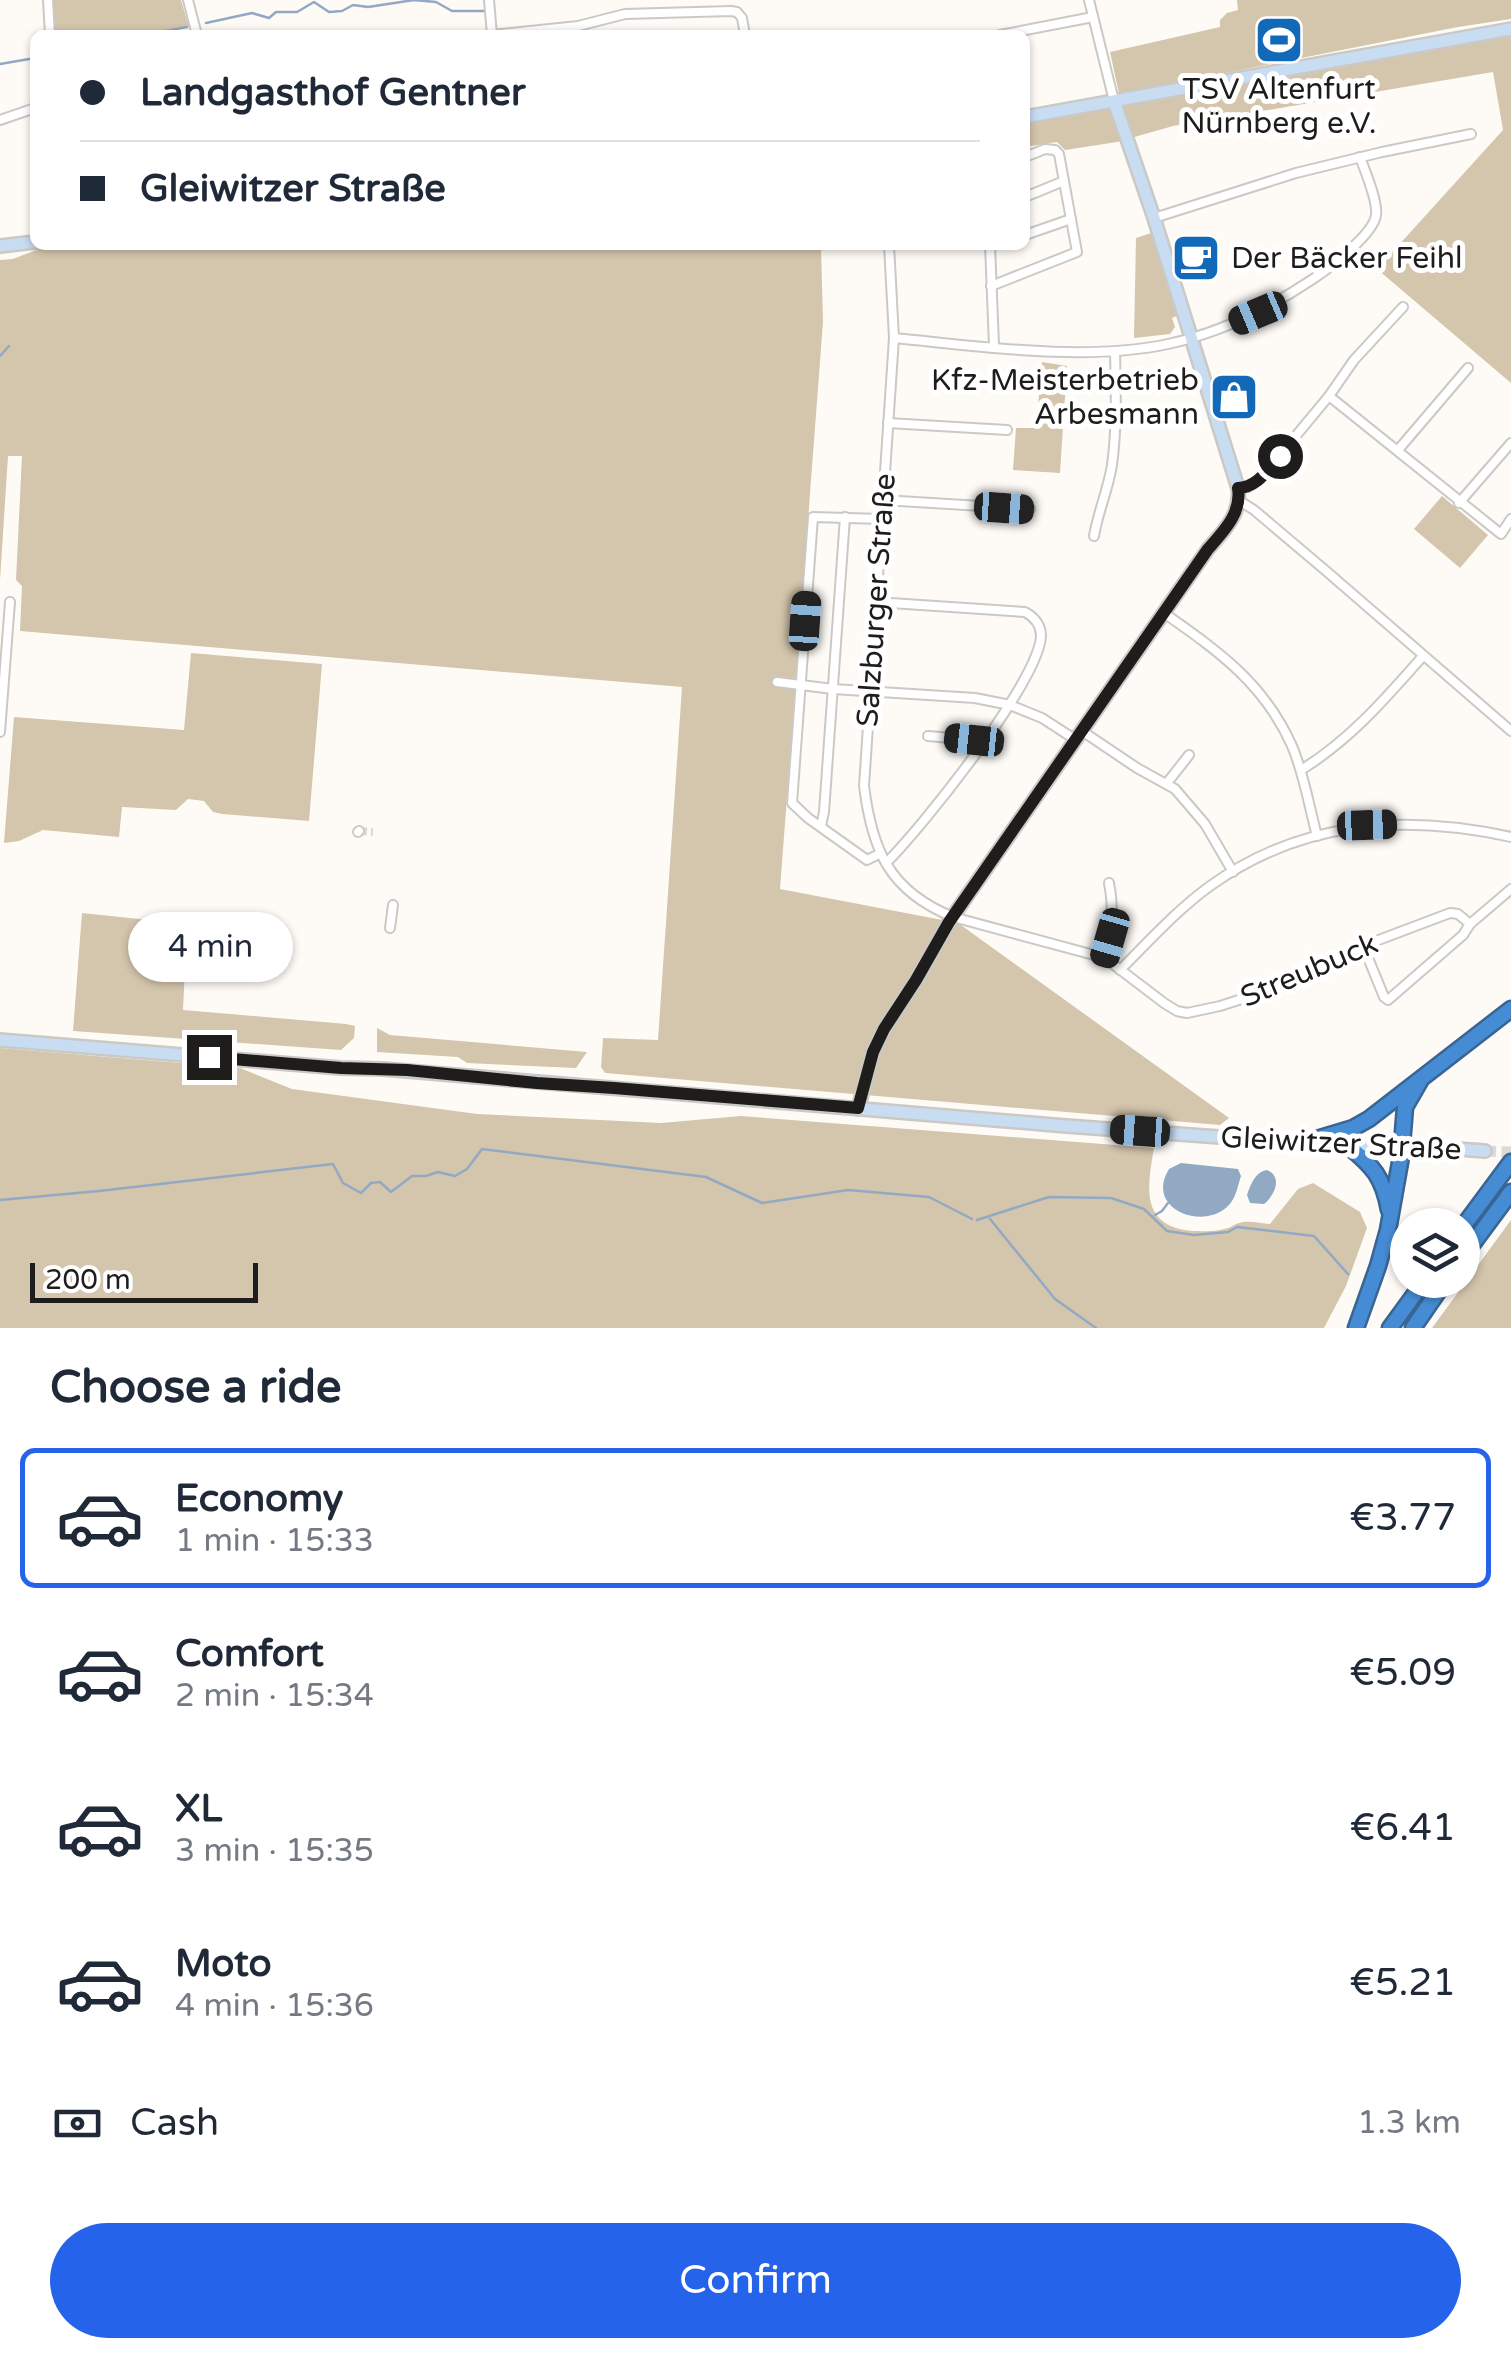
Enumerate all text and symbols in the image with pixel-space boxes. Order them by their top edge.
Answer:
sports icon: TSV Altenfurt Nürnberg e.V. [1253,14,1305,66]
text: Landgasthof Gentner [140,70,525,116]
place label: TSV Altenfurt Nürnberg e.V. [1182,71,1376,142]
text: Gleiwitzer Straße [140,166,446,212]
cafe icon: Der Bäcker Feihl [1170,232,1222,284]
place label: Der Bäcker Feihl [1231,240,1462,277]
car [1225,287,1291,339]
place label: Kfz-Meisterbetrieb Arbesmann [931,362,1199,433]
shop icon: Kfz-Meisterbetrieb Arbesmann [1208,371,1260,423]
route start [1258,434,1303,479]
street label: Salzburger Straße [849,472,904,728]
car [973,491,1035,525]
car [788,590,822,652]
car [943,722,1005,758]
car [1336,809,1398,841]
car [1087,905,1133,971]
callout: 4 min [126,912,292,982]
street label: Streubuck [1235,925,1383,1016]
text: 4 min [168,928,253,966]
route end [187,1035,232,1080]
car [1109,1114,1171,1148]
street label: Gleiwitzer Straße [1219,1119,1462,1168]
map controls [1390,1208,1480,1298]
button: layers [1390,1208,1480,1298]
scale bar [30,1258,258,1302]
text: 200 m [45,1263,131,1297]
text: Choose a ride [50,1361,341,1415]
icon: car [55,1473,145,1563]
text: Economy [175,1476,343,1522]
text: €3.77 [1349,1495,1456,1541]
text: 1 min · 15:33 [175,1522,374,1560]
icon: car [55,1628,145,1718]
text: Comfort [175,1631,324,1677]
text: €5.09 [1349,1650,1456,1696]
text: 2 min · 15:34 [175,1677,374,1715]
icon: car [55,1783,145,1873]
text: XL [175,1786,222,1832]
text: €6.41 [1349,1805,1456,1851]
text: 3 min · 15:35 [175,1832,374,1870]
icon: car [55,1938,145,2028]
text: Moto [175,1941,271,1987]
text: €5.21 [1349,1960,1456,2006]
text: 4 min · 15:36 [175,1987,374,2025]
icon: cash [50,2096,105,2151]
text: Cash [130,2100,219,2146]
text: 1.3 km [1357,2104,1461,2142]
button: Confirm [50,2223,1461,2338]

